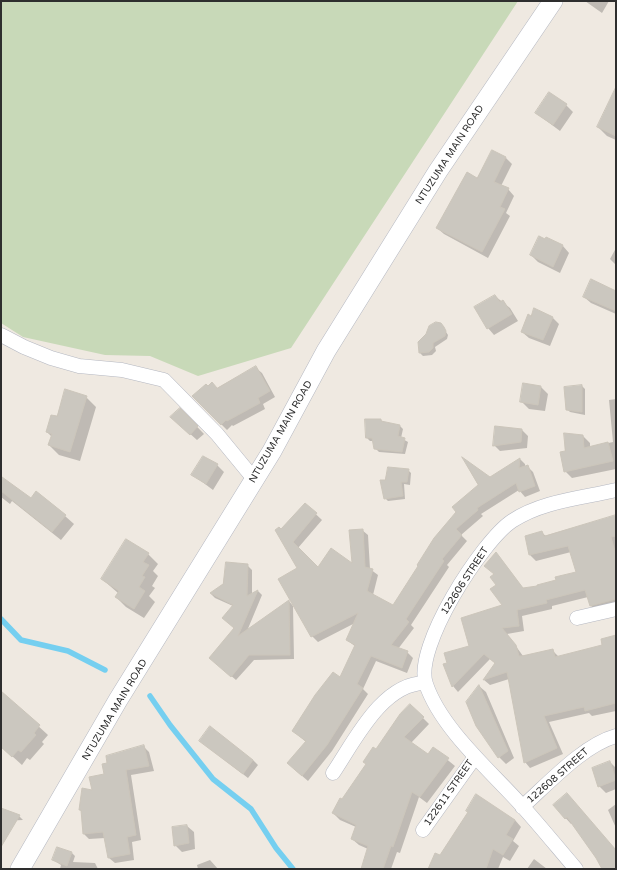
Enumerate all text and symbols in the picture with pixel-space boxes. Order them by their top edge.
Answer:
street label: NTUZUMA MAIN ROAD [413,103,487,207]
street label: NTUZUMA MAIN ROAD [247,379,315,485]
street label: 122606 STREET [439,545,491,617]
street label: NTUZUMA MAIN ROAD [80,657,150,763]
street label: 122608 STREET [525,746,591,806]
street label: 122611 STREET [422,758,476,828]

